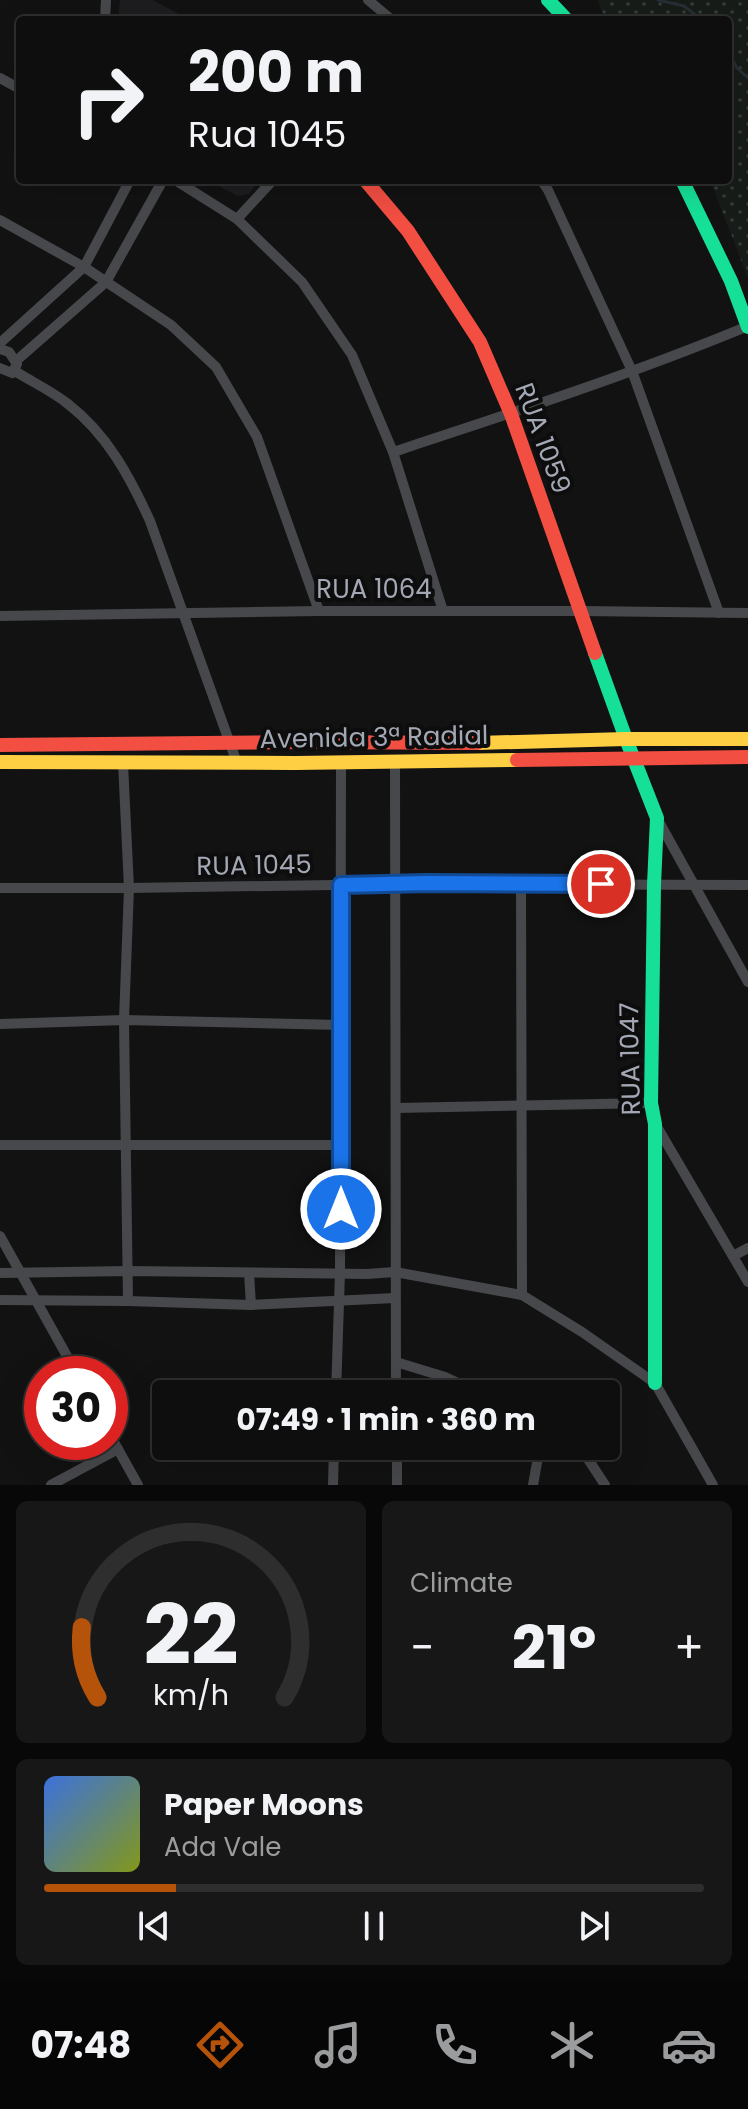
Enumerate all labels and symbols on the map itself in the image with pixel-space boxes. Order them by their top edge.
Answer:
street label: RUA 1059 [506,378,580,498]
street label: RUA 1064 [316,571,432,607]
street label: Avenida 3ª Radial [259,717,489,757]
street label: RUA 1045 [196,846,312,884]
pin [567,850,635,918]
street label: RUA 1047 [611,1002,649,1116]
position arrow [299,1167,383,1251]
speed limit sign: 30 [24,1356,128,1460]

